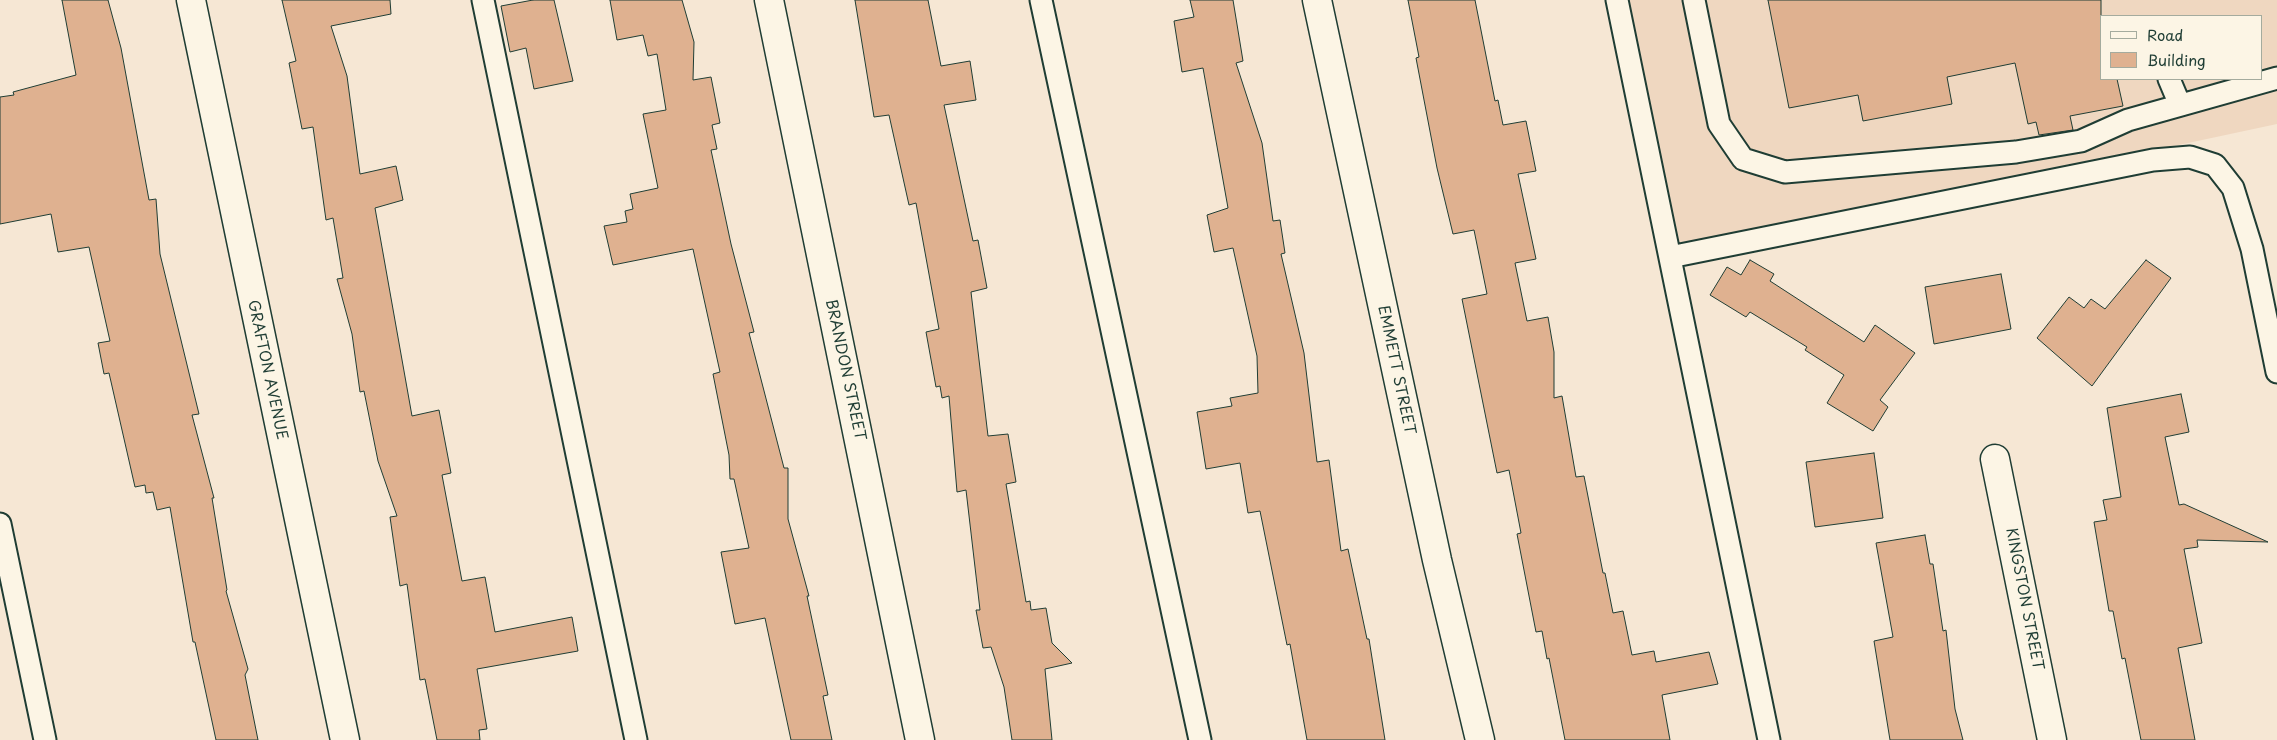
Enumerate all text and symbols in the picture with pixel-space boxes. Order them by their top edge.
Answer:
legend [2100,15,2262,80]
text: Road [2147,23,2183,46]
text: Building [2147,48,2206,71]
street label: BRANDON STREET [821,298,869,442]
street label: GRAFTON AVENUE [243,299,291,441]
street label: EMMETT STREET [1374,304,1418,436]
street label: KINGSTON STREET [2001,526,2047,672]

